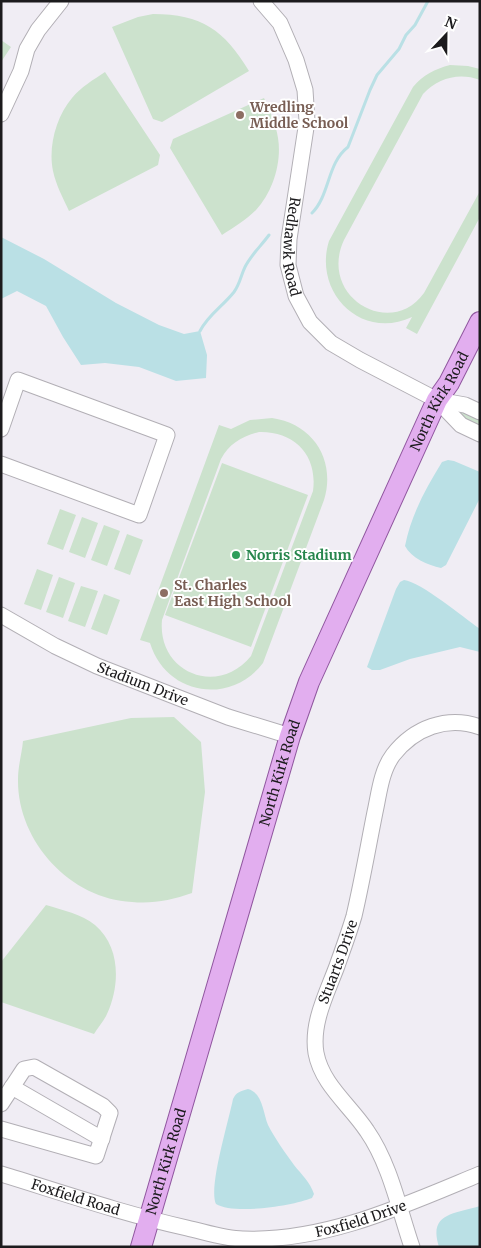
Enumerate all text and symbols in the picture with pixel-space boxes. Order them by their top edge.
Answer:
north arrow [421,10,471,60]
text: N [442,13,459,33]
place label: Wredling Middle School [249,98,349,132]
marker: Wredling Middle School [234,109,246,121]
street label: Redhawk Road [279,196,305,299]
street label: North Kirk Road [406,348,473,454]
place label: Norris Stadium [246,546,352,564]
marker: Norris Stadium [230,549,242,561]
place label: St. Charles East High School [174,576,292,610]
marker: St. Charles East High School [158,587,170,599]
street label: Stadium Drive [95,658,191,710]
street label: North Kirk Road [255,717,304,828]
street label: Stuarts Drive [314,917,361,1006]
street label: North Kirk Road [142,1106,190,1217]
street label: Foxfield Road [29,1175,123,1219]
street label: Foxfield Drive [314,1196,409,1241]

